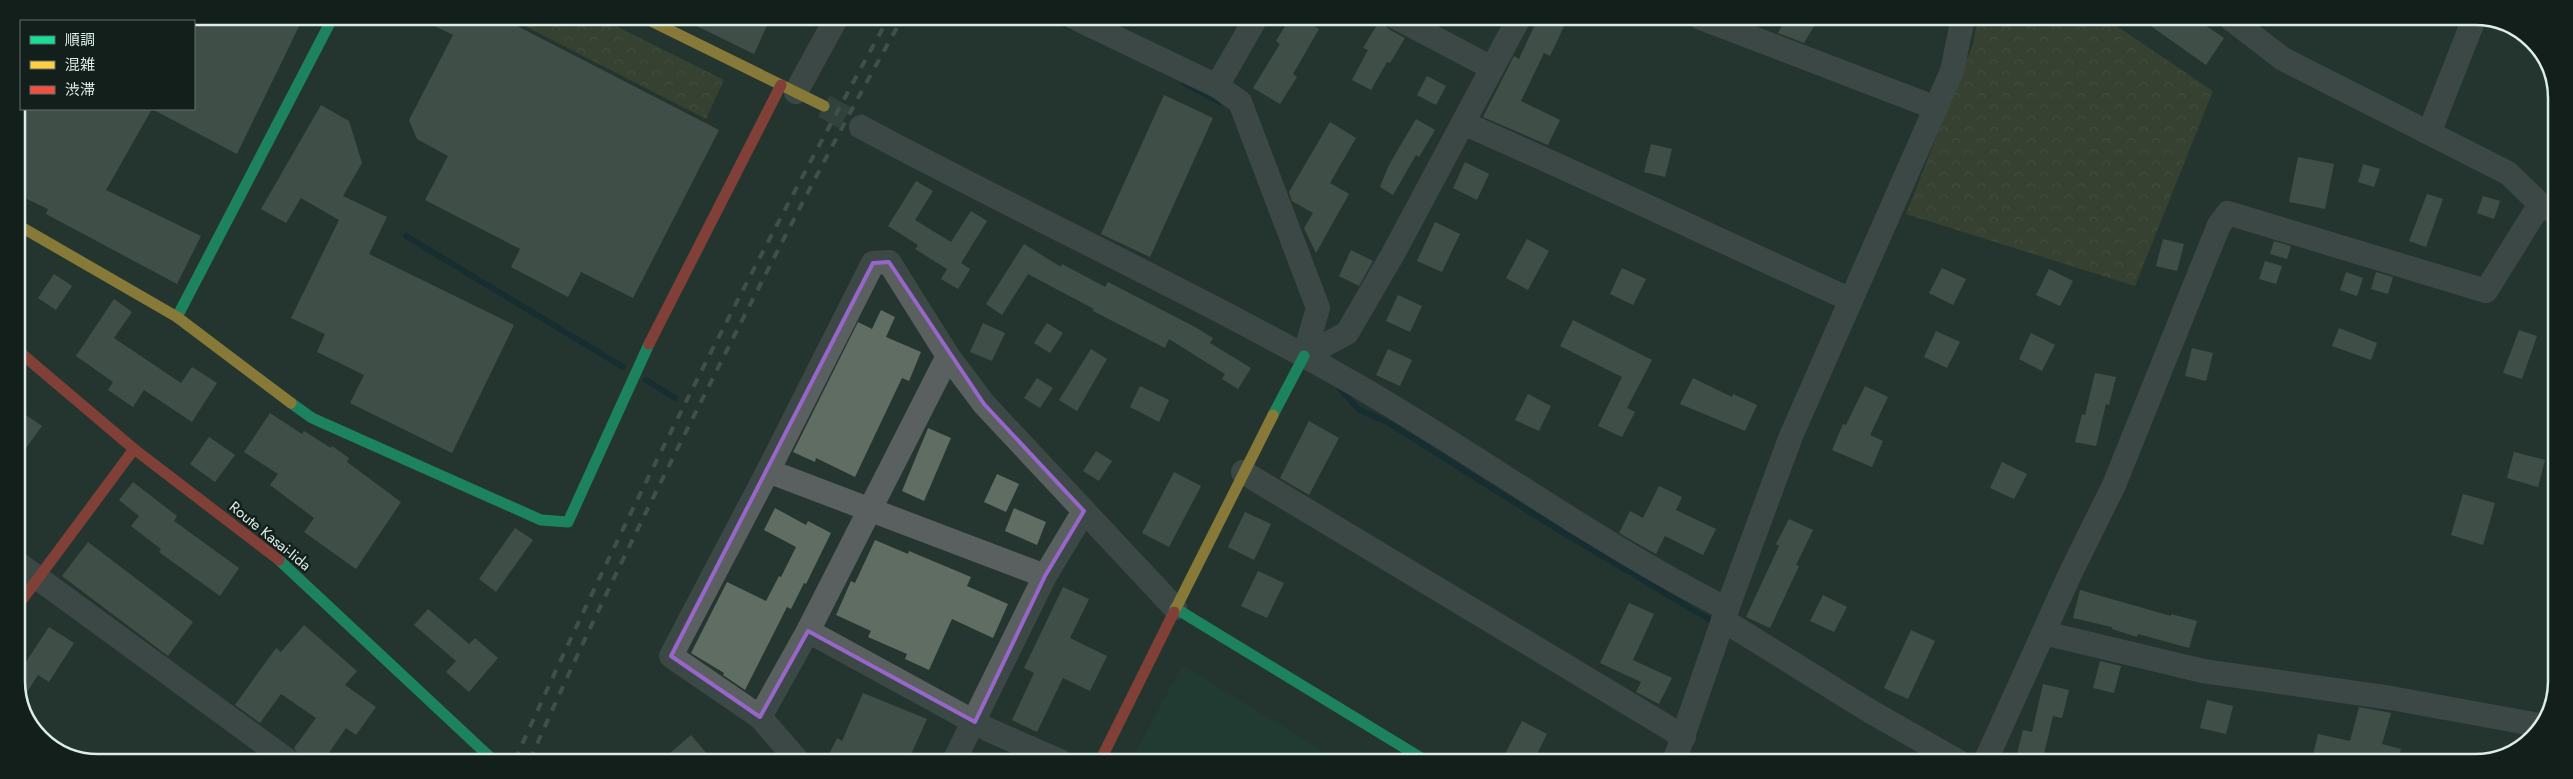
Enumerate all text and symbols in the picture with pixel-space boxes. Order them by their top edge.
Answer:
legend [20,20,195,110]
text: 順調 [65,29,95,51]
text: 混雑 [65,54,95,76]
text: 渋滞 [65,79,95,101]
street label: Route Kasai-Iida [224,496,316,576]

